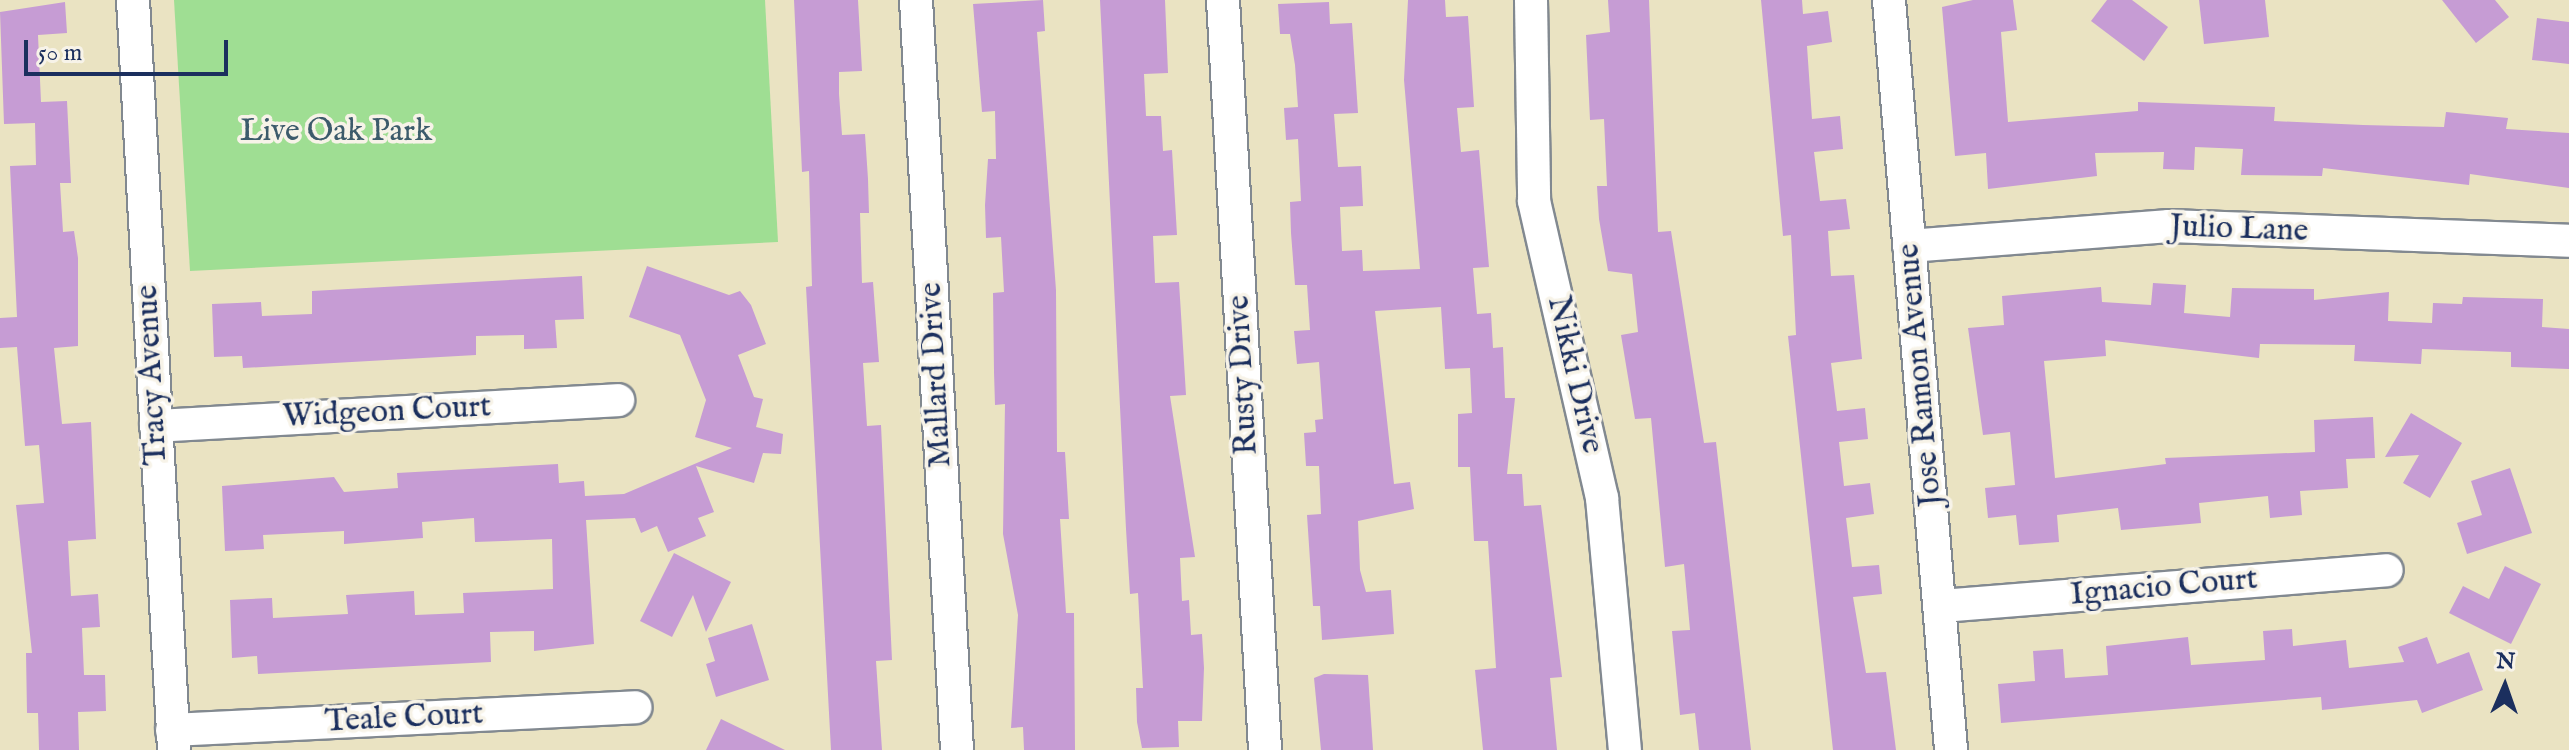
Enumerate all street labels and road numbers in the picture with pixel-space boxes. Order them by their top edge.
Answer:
street label: Julio Lane [2169,208,2309,252]
street label: Jose Ramon Avenue [1890,242,1952,508]
street label: Mallard Drive [913,281,961,469]
street label: Tracy Avenue [129,284,177,466]
street label: Nikki Drive [1537,293,1611,457]
street label: Rusty Drive [1221,294,1267,456]
street label: Widgeon Court [282,388,492,438]
street label: Ignacio Court [2069,561,2259,615]
street label: Teale Court [324,696,484,742]

